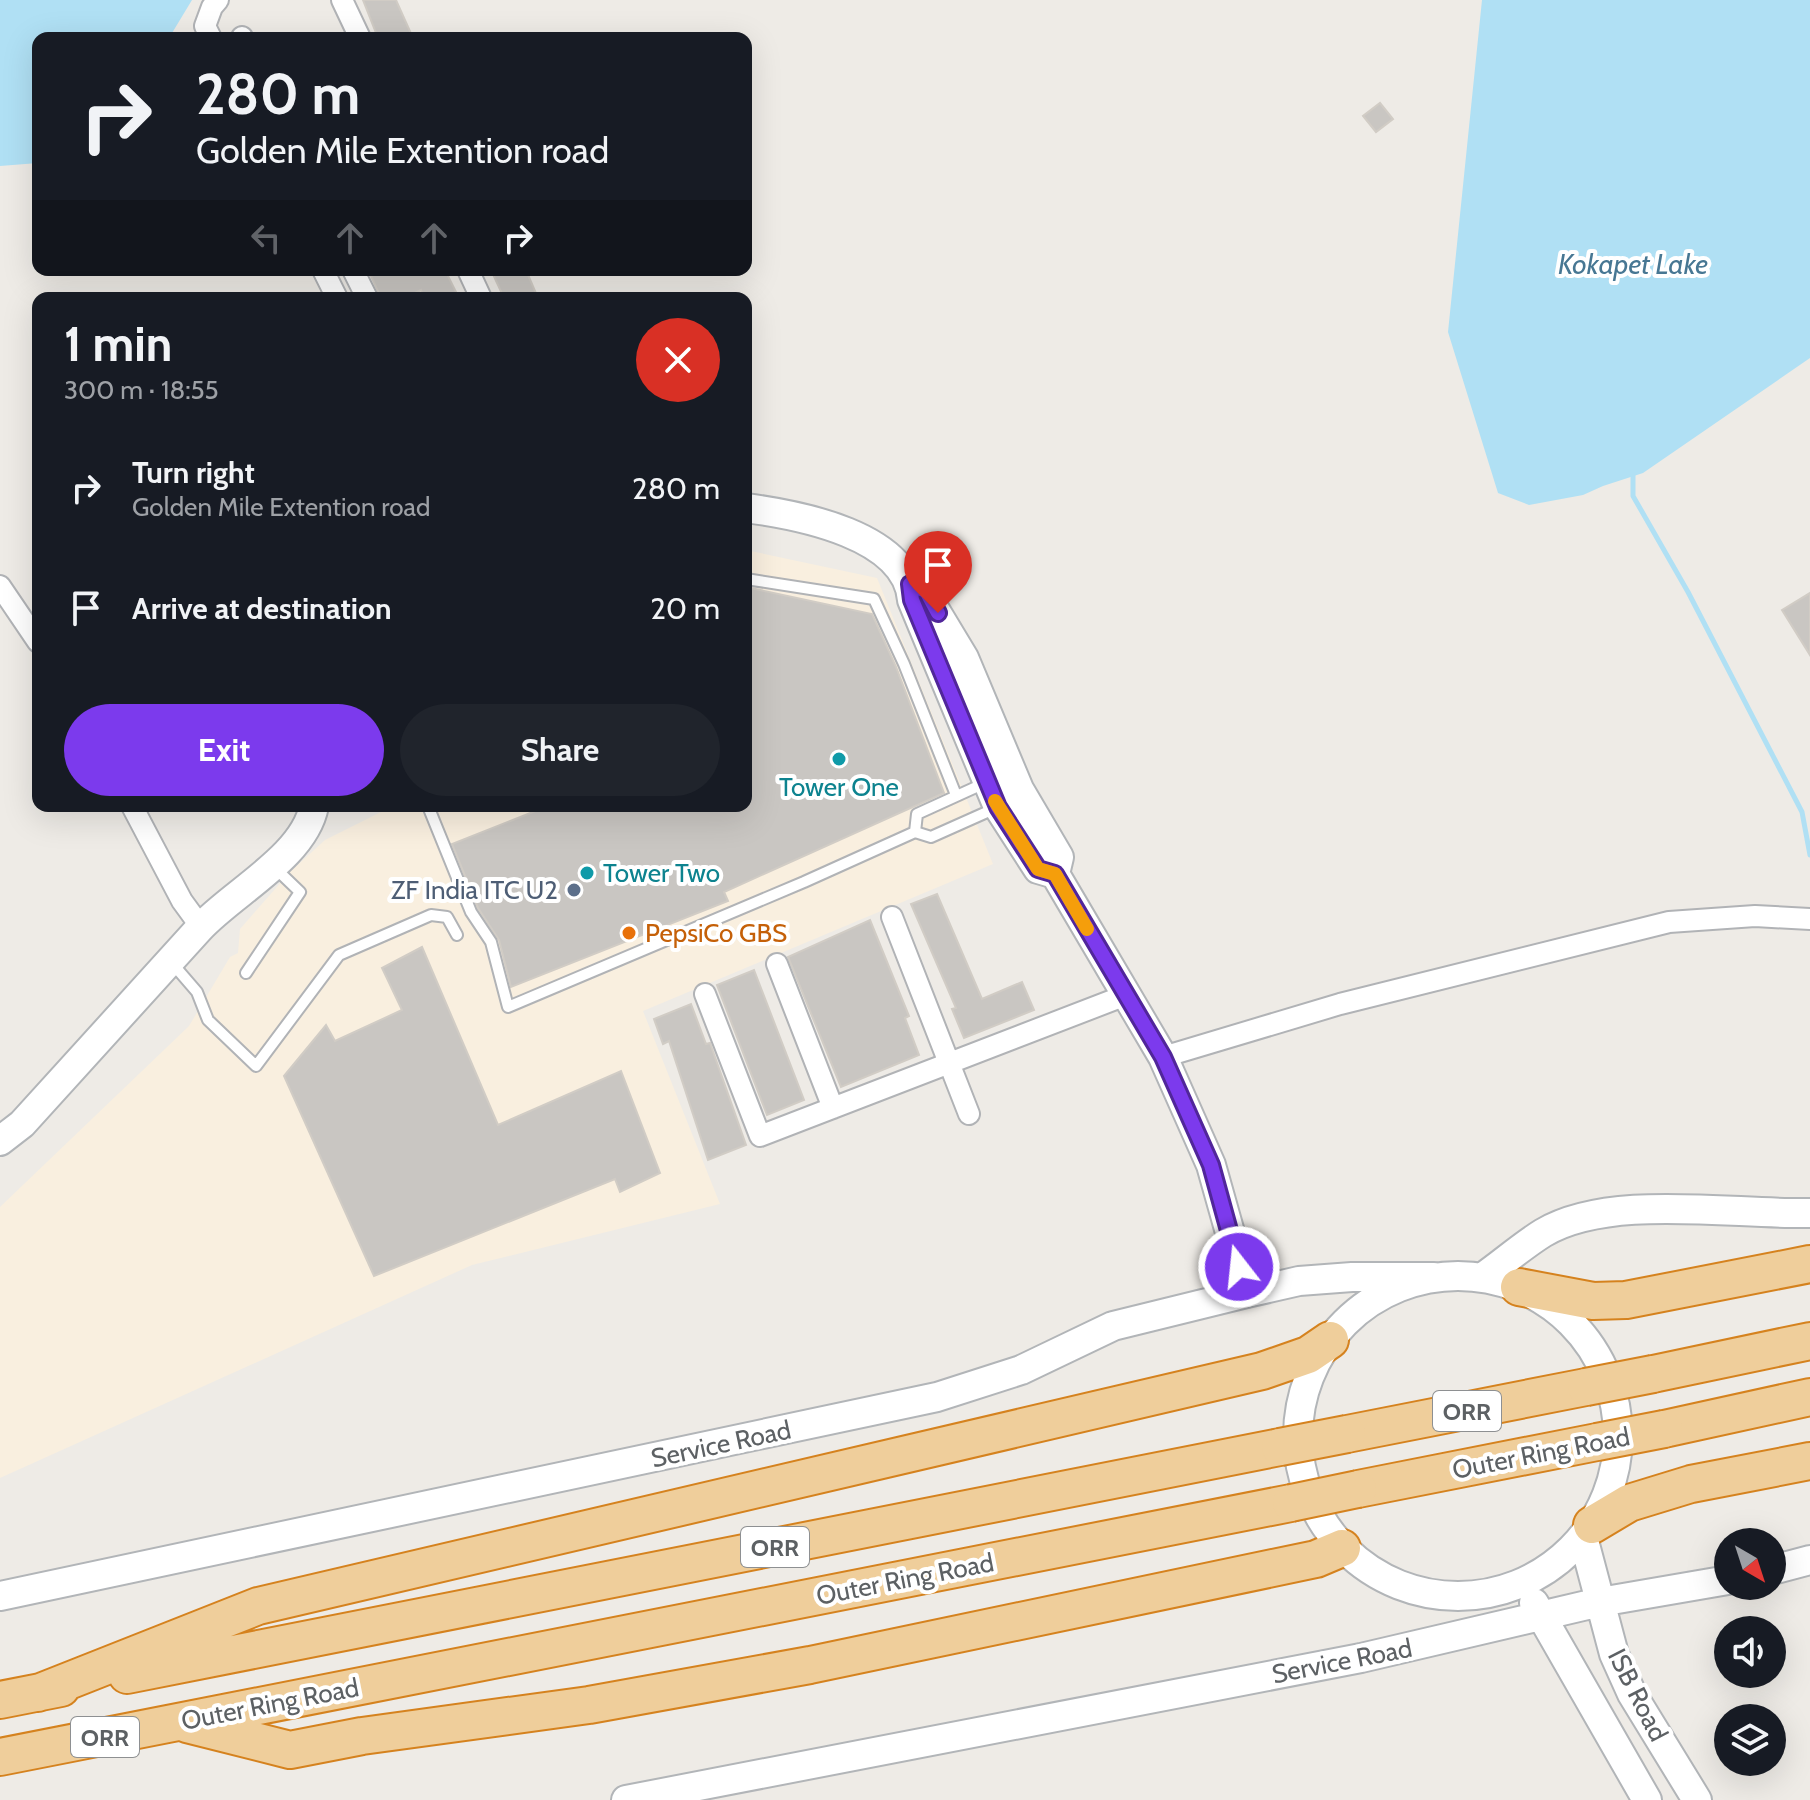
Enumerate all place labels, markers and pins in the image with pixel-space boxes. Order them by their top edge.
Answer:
pin [904,531,972,613]
marker: Tower One [830,750,848,768]
place label: Tower One [779,771,899,803]
place label: Tower Two [603,857,720,889]
marker: Tower Two [578,864,596,882]
place label: ZF India ITC U2 [391,874,558,906]
marker: ZF India ITC U2 [565,881,583,899]
place label: PepsiCo GBS [645,917,787,949]
marker: PepsiCo GBS [620,924,638,942]

